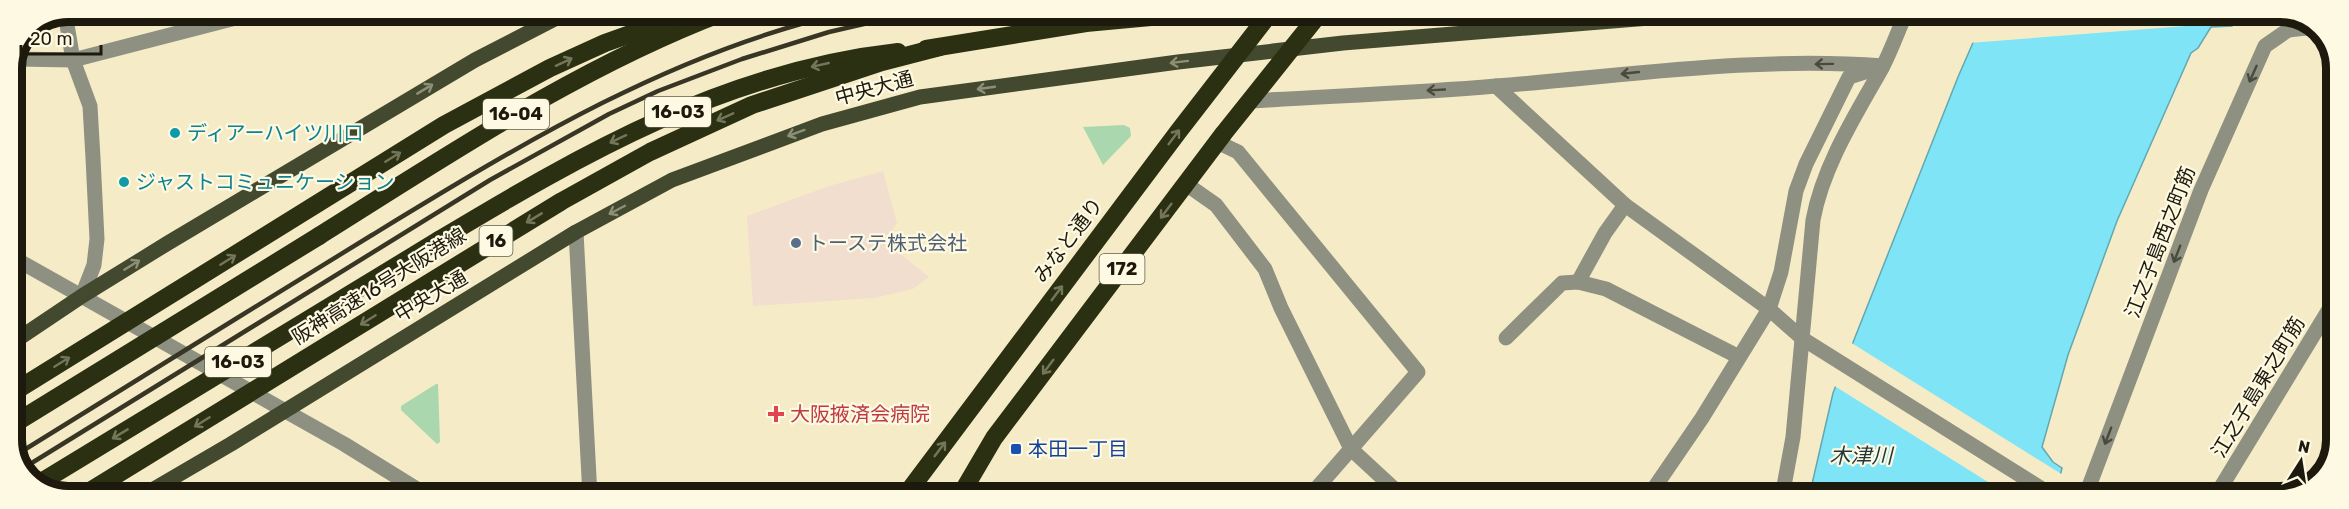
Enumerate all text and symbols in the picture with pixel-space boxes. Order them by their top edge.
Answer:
scale bar [21,18,100,56]
text: 20 m [30,28,72,50]
one-way arrow [554,56,572,67]
one-way arrow [1169,57,1189,68]
one-way arrow [1815,59,1835,70]
one-way arrow [811,60,830,71]
one-way arrow [2247,64,2258,82]
street label: 中央大通 [832,66,916,110]
one-way arrow [1620,68,1640,79]
one-way arrow [416,83,433,95]
one-way arrow [976,83,996,94]
one-way arrow [1426,84,1446,95]
road number: 16-03 [645,97,711,127]
road number: 16-04 [483,99,549,129]
one-way arrow [716,113,734,124]
place label: ディアーハイツ川口 [187,121,364,145]
marker: ディアーハイツ川口 [168,126,182,140]
one-way arrow [787,128,806,139]
one-way arrow [1167,129,1180,145]
one-way arrow [609,133,627,145]
one-way arrow [385,150,402,163]
street label: 江之子島西之町筋 [2120,163,2200,321]
place label: ジャストコミュニケーション [136,170,395,194]
marker: ジャストコミュニケーション [117,175,131,189]
street label: みなと通り [1028,193,1108,287]
one-way arrow [1160,202,1172,218]
one-way arrow [609,204,627,216]
one-way arrow [526,212,543,224]
street label: 阪神高速16号大阪港線 [288,223,470,349]
road number: 16 [480,226,512,256]
place label: トーステ株式会社 [808,231,967,255]
marker: トーステ株式会社 [789,236,803,250]
one-way arrow [2171,244,2182,262]
one-way arrow [219,253,236,265]
road number: 172 [1100,254,1144,284]
one-way arrow [123,259,140,272]
street label: 中央大通 [391,265,471,327]
one-way arrow [1050,285,1063,301]
street label: 江之子島東之町筋 [2207,312,2309,462]
one-way arrow [360,314,377,326]
road number: 16-03 [205,347,271,377]
one-way arrow [53,356,70,368]
one-way arrow [1042,358,1055,374]
place label: 大阪掖済会病院 [790,402,930,426]
marker: 大阪掖済会病院 [767,405,785,423]
one-way arrow [194,416,211,428]
one-way arrow [2102,426,2113,445]
one-way arrow [112,429,129,441]
north arrow [2271,431,2331,491]
text: N [2296,436,2312,457]
place label: 本田一丁目 [1028,437,1128,461]
one-way arrow [933,441,946,457]
marker: 本田一丁目 [1009,442,1023,456]
water label: 木津川 [1830,443,1894,468]

